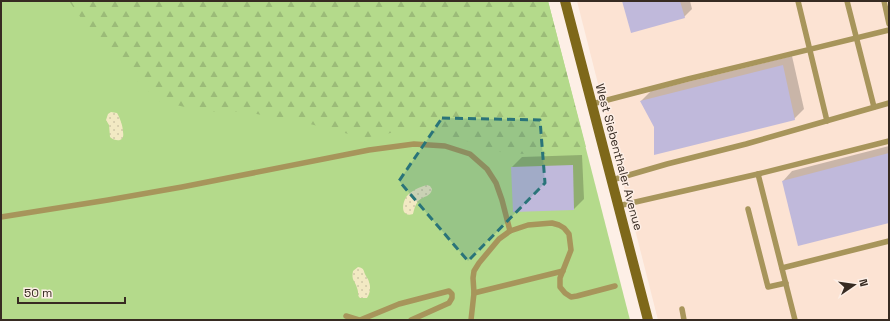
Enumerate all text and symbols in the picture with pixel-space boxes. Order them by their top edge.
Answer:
street label: West Siebenthaler Avenue [592,82,646,232]
north arrow [834,265,874,305]
text: N [856,278,871,288]
scale bar [18,279,125,305]
text: 50 m [24,285,52,301]

